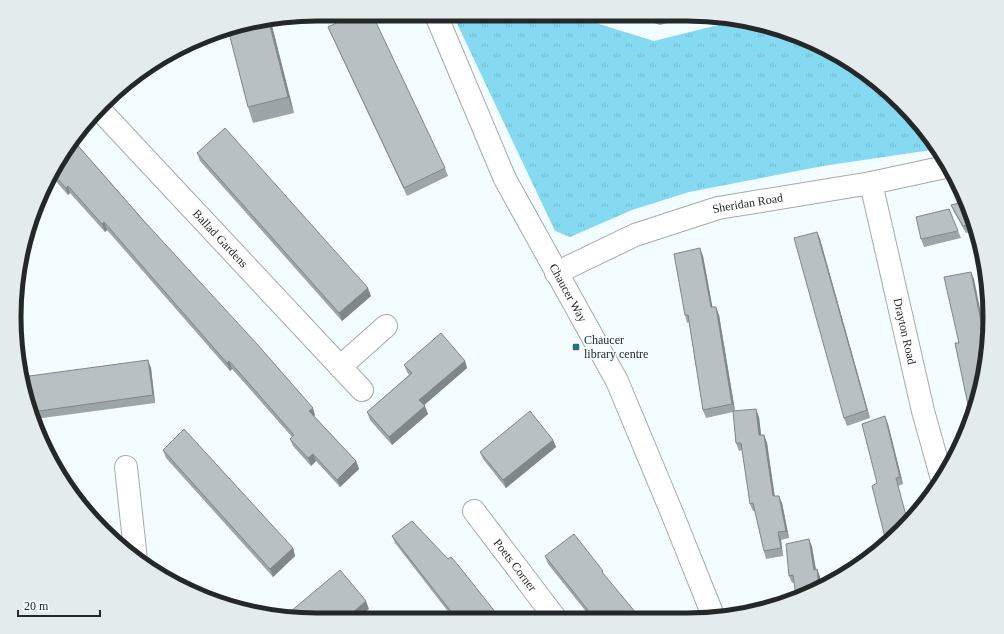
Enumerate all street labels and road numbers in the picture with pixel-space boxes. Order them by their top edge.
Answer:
street label: Sheridan Road [711,191,784,216]
street label: Ballad Gardens [190,207,251,271]
street label: Chaucer Way [546,261,590,324]
street label: Drayton Road [890,297,919,366]
street label: Poets Corner [491,536,540,594]

